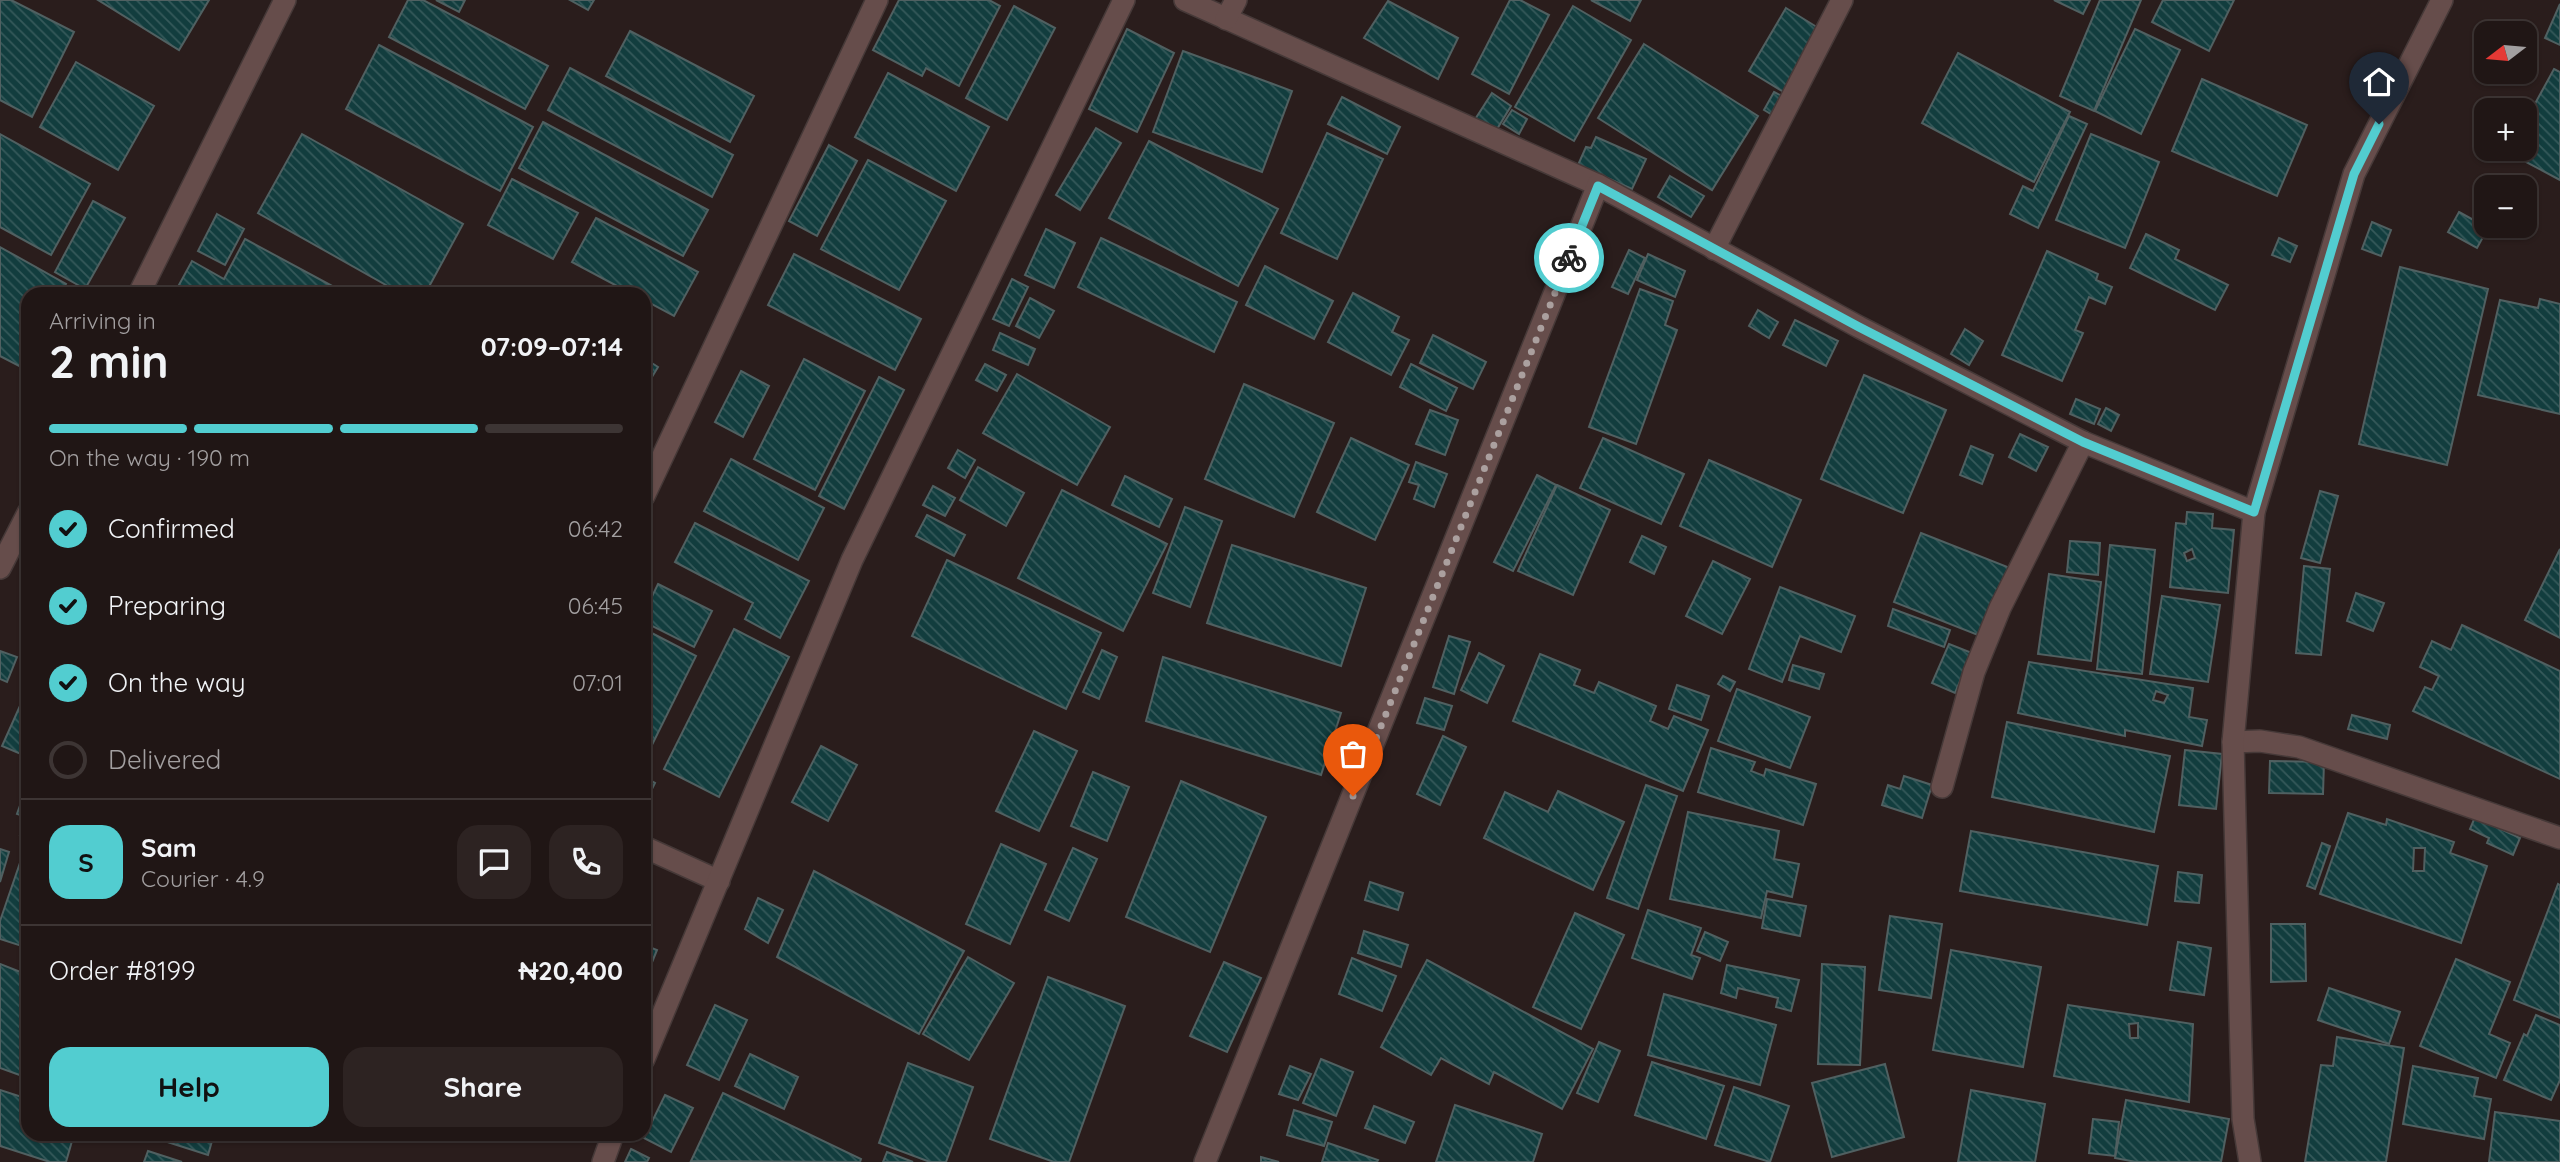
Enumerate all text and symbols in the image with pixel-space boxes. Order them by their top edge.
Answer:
north arrow [2474,21,2538,84]
map controls [2474,21,2537,238]
pin [2349,52,2409,124]
icon: home [2360,63,2398,101]
button: + [2474,98,2537,161]
button: − [2474,175,2537,238]
courier [1534,223,1604,293]
icon: bike [1550,239,1588,277]
text: Arriving in [49,306,156,335]
text: 07:09–07:14 [481,330,623,363]
text: 2 min [49,332,169,390]
text: On the way · 190 m [49,443,250,472]
icon: check [49,510,87,548]
text: Confirmed [108,512,235,545]
text: 06:42 [568,514,623,543]
icon: check [49,587,87,625]
text: Preparing [108,589,226,622]
text: 06:45 [568,591,623,620]
icon: check [49,664,87,702]
text: On the way [108,666,246,699]
text: 07:01 [572,668,623,697]
pin [1323,724,1383,796]
icon: bag [1334,735,1372,773]
text: Delivered [108,743,221,776]
button: chat [457,825,531,899]
button: phone [549,825,623,899]
text: Sam [141,831,197,864]
text: S [78,846,94,879]
text: Courier · 4.9 [141,864,265,893]
text: Order #8199 [49,954,196,987]
text: ₦20,400 [519,954,623,987]
button: Help [49,1047,329,1127]
button: Share [343,1047,623,1127]

